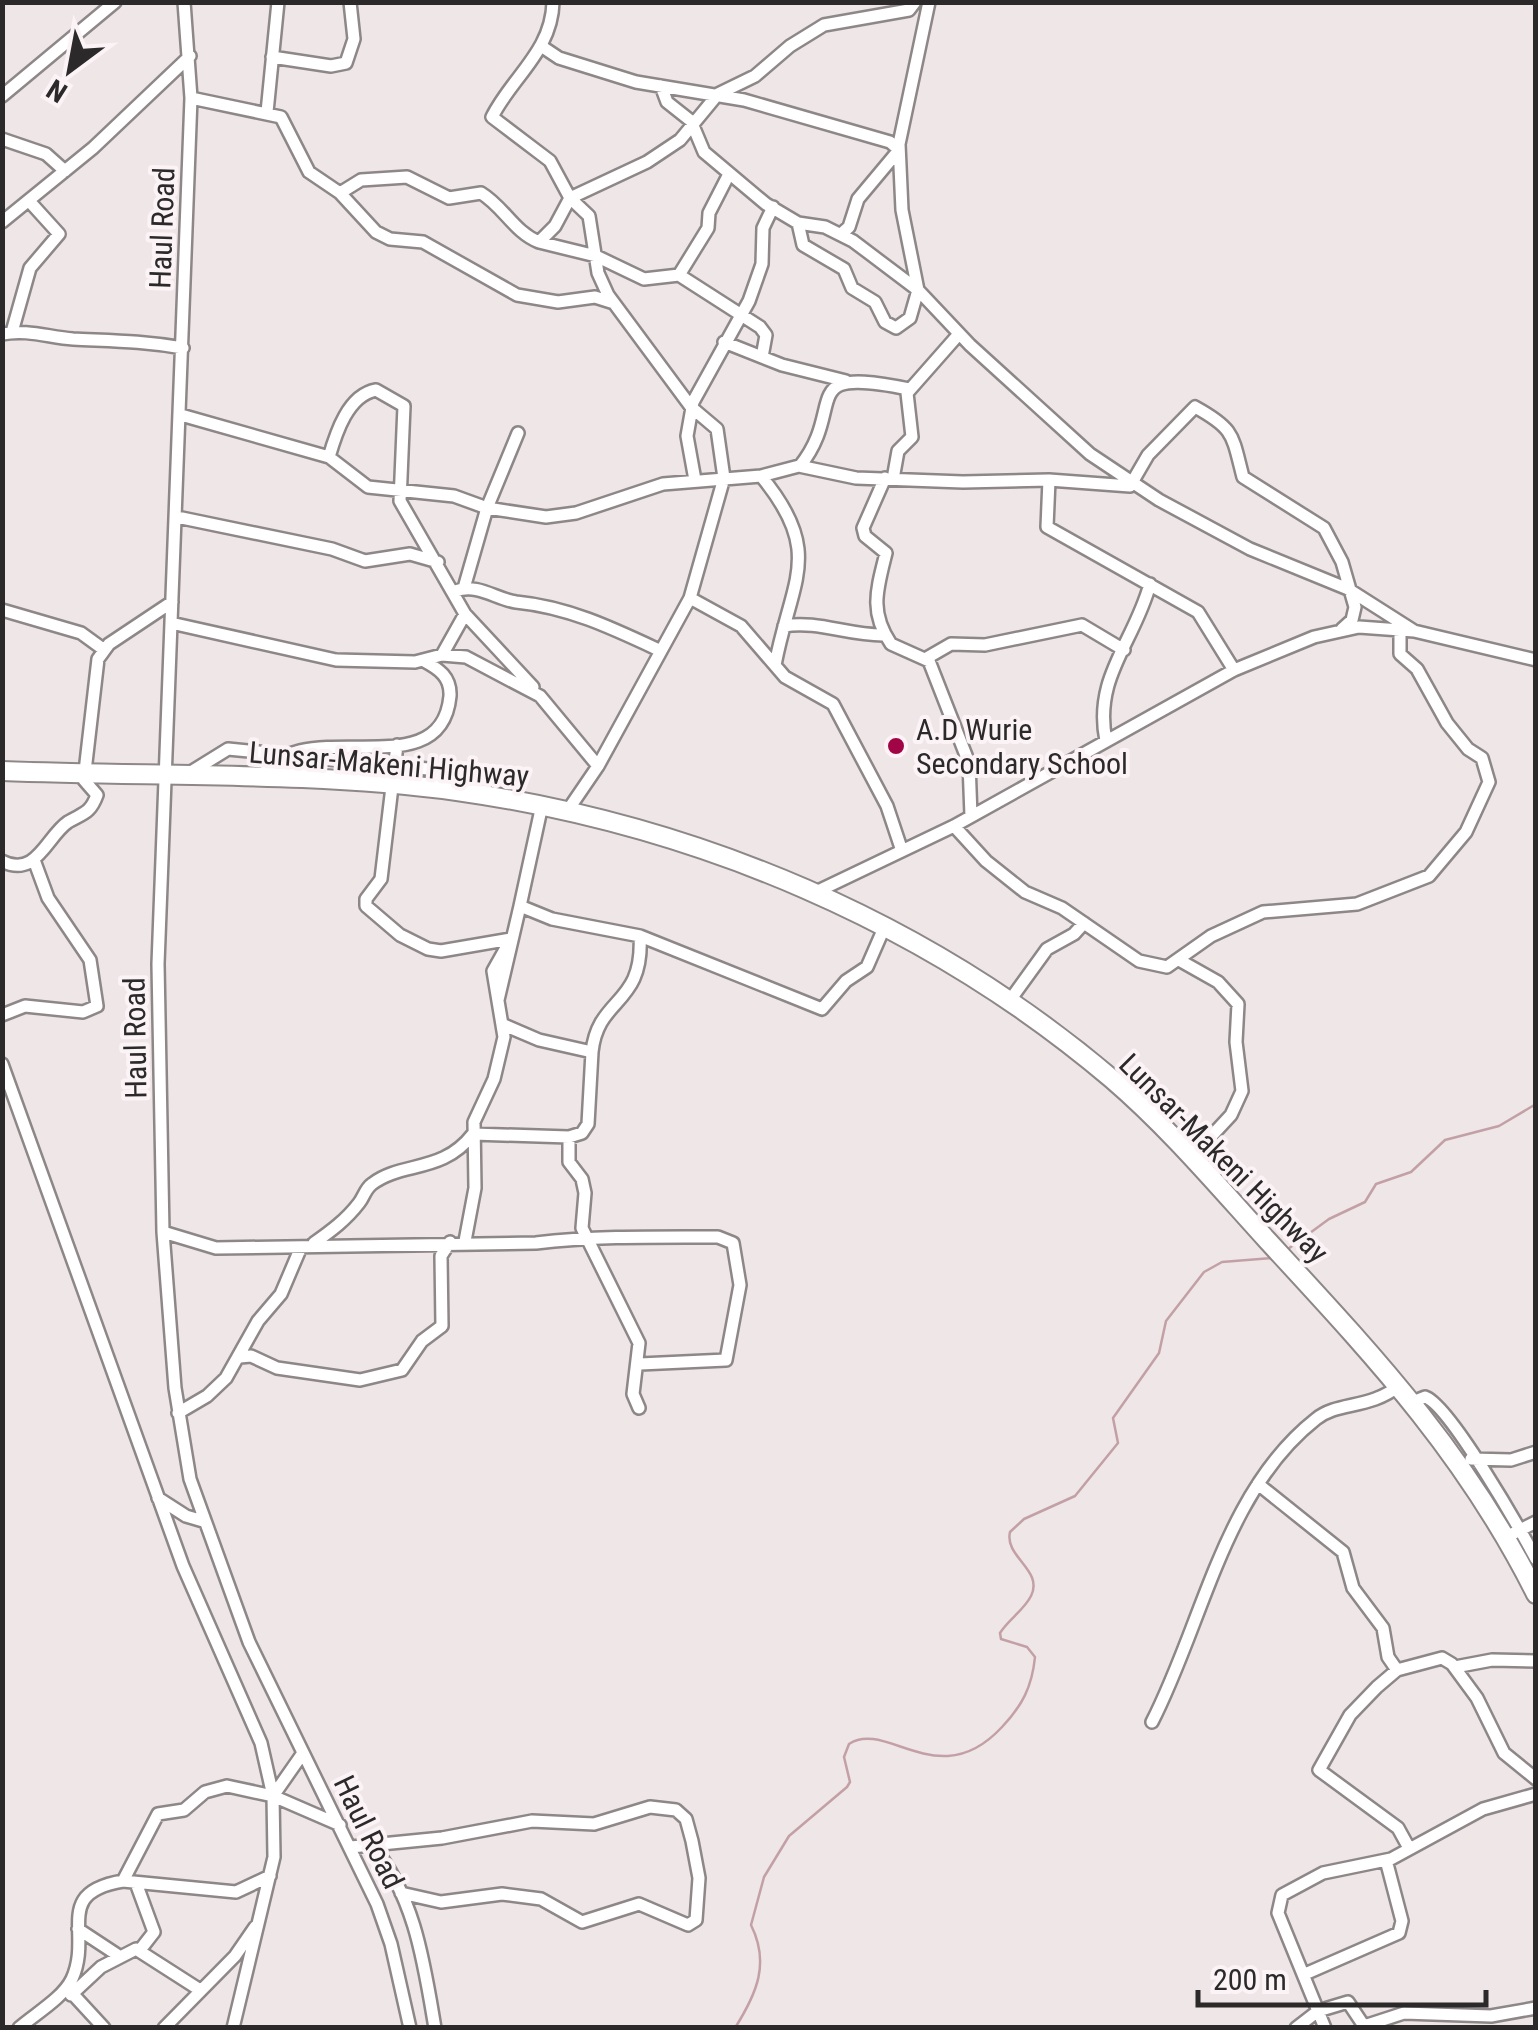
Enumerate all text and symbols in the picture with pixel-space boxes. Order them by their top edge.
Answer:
north arrow [20,20,120,120]
text: N [41,72,73,109]
street label: Haul Road [142,167,182,289]
place label: A.D Wurie Secondary School [916,712,1128,781]
street label: Lunsar-Makeni Highway [248,734,530,794]
marker: A.D Wurie Secondary School [885,735,907,757]
street label: Haul Road [116,977,154,1099]
street label: Lunsar-Makeni Highway [1112,1046,1336,1270]
street label: Haul Road [327,1770,411,1894]
scale bar [1198,1945,1486,2007]
text: 200 m [1213,1962,1287,1997]

